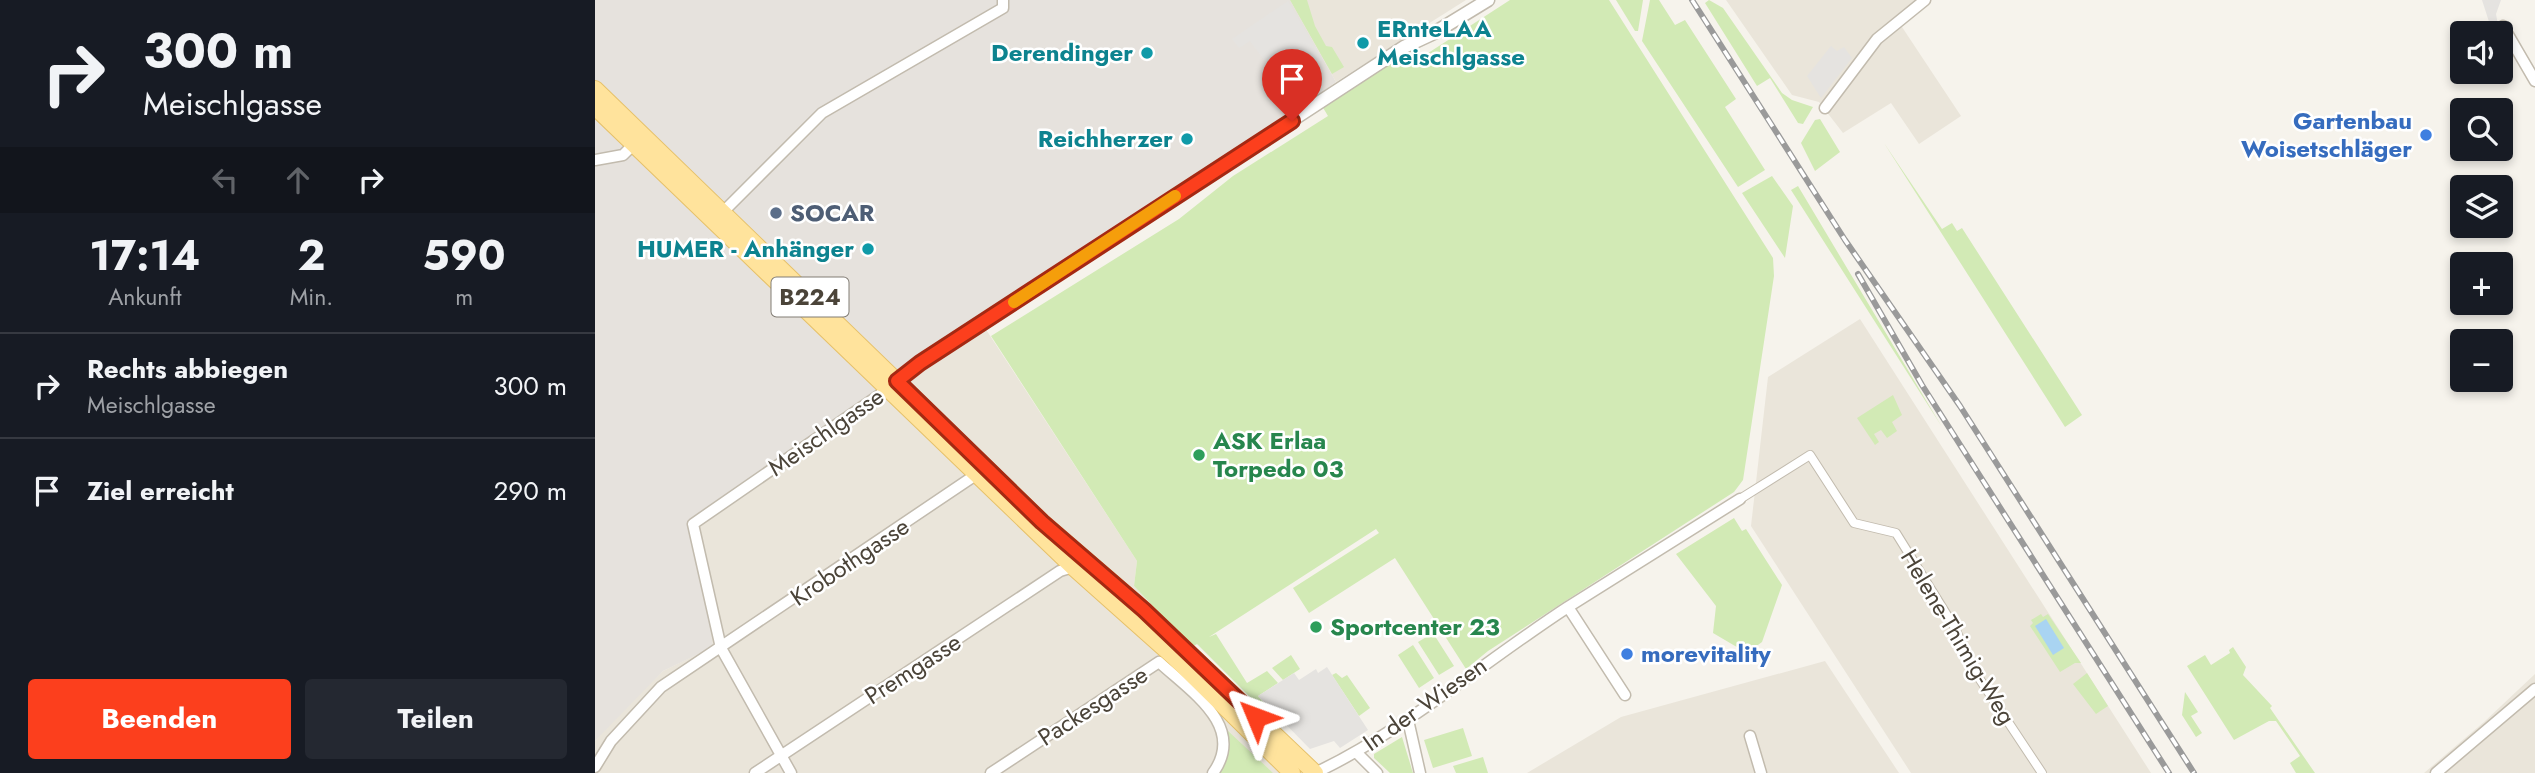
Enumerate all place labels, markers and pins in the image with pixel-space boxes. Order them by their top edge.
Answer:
place label: ERnteLAA Meischlgasse [1377,11,1525,74]
place label: Derendinger [991,35,1133,70]
marker: ERnteLAA Meischlgasse [1355,35,1371,51]
marker: Derendinger [1139,45,1155,61]
pin [1262,49,1322,121]
place label: Gartenbau Woisetschläger [2241,103,2412,166]
place label: Reichherzer [1038,121,1173,156]
marker: Gartenbau Woisetschläger [2418,127,2434,143]
marker: Reichherzer [1179,131,1195,147]
place label: SOCAR [790,195,875,230]
marker: SOCAR [768,205,784,221]
place label: HUMER - Anhänger [637,231,854,266]
marker: HUMER - Anhänger [860,241,876,257]
place label: ASK Erlaa Torpedo 03 [1212,423,1344,486]
marker: ASK Erlaa Torpedo 03 [1191,447,1207,463]
place label: Sportcenter 23 [1330,609,1500,644]
marker: Sportcenter 23 [1308,619,1324,635]
place label: morevitality [1641,636,1771,671]
marker: morevitality [1619,646,1635,662]

